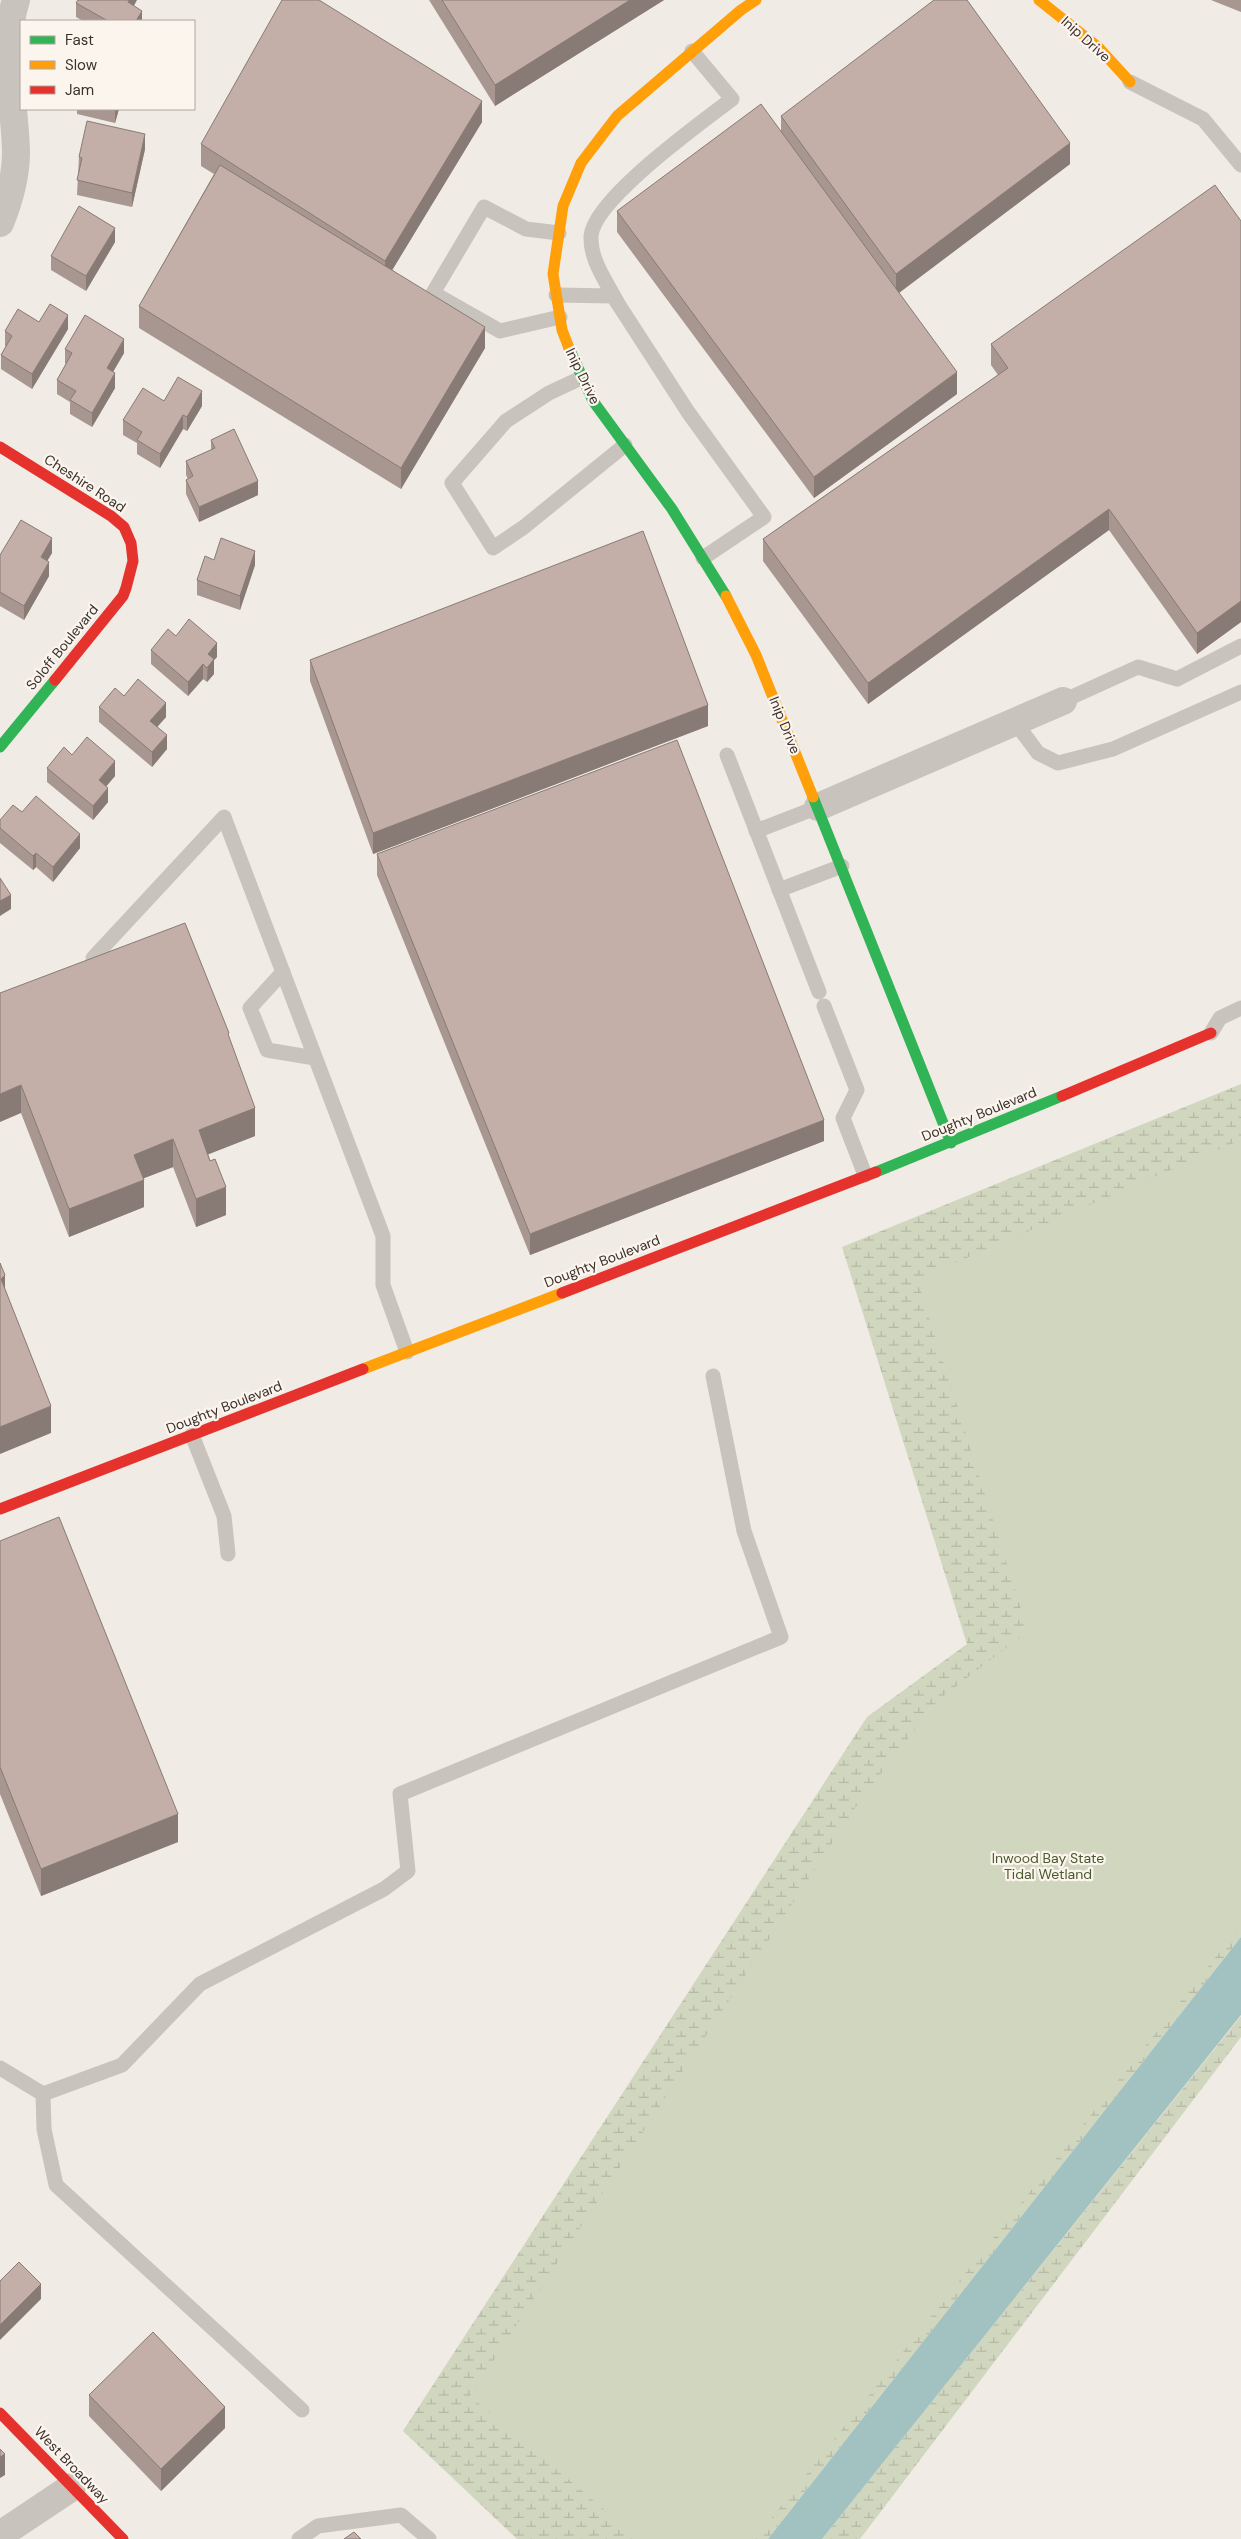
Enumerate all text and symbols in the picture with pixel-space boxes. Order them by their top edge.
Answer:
street label: Inip Drive [1058,12,1114,66]
legend [20,20,195,110]
text: Fast [65,30,94,50]
text: Slow [65,55,98,75]
text: Jam [65,80,94,100]
street label: Inip Drive [562,345,604,407]
street label: Cheshire Road [41,450,129,516]
street label: Soloff Boulevard [22,601,102,693]
street label: Inip Drive [765,694,805,756]
street label: Doughty Boulevard [919,1083,1039,1145]
street label: Doughty Boulevard [541,1231,663,1291]
street label: Doughty Boulevard [163,1377,285,1437]
park label: Inwood Bay State Tidal Wetland [992,1849,1104,1883]
street label: West Broadway [31,2423,113,2508]

